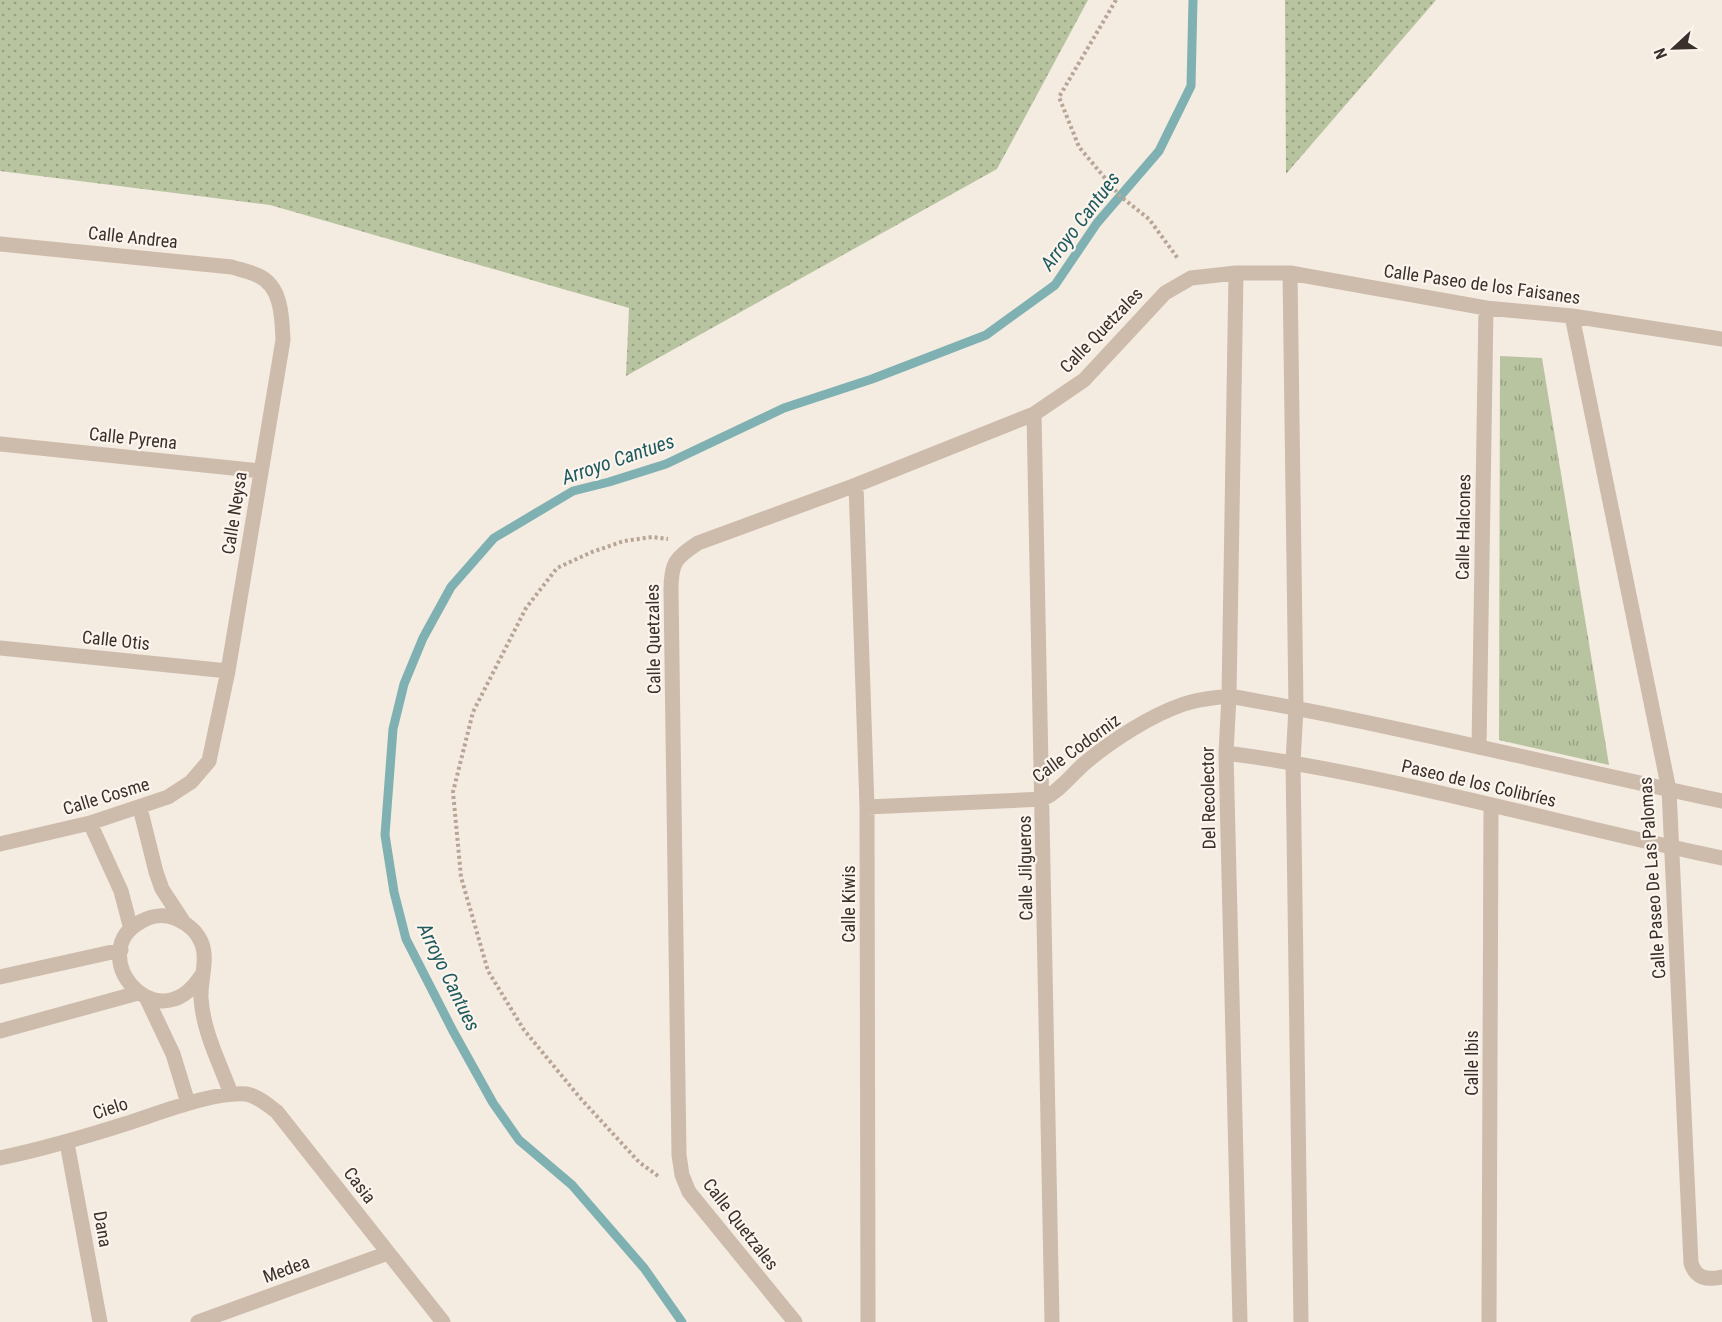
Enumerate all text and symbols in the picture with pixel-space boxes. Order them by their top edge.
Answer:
north arrow [1644,18,1704,78]
text: N [1650,45,1671,62]
water label: Arroyo Cantues [1034,167,1125,276]
street label: Calle Andrea [87,222,179,252]
street label: Calle Paseo de los Faisanes [1382,260,1582,308]
street label: Calle Quetzales [1055,283,1147,377]
street label: Calle Pyrena [88,423,178,453]
water label: Arroyo Cantues [558,429,678,490]
street label: Calle Neysa [217,470,251,556]
street label: Calle Halcones [1452,474,1474,580]
street label: Calle Quetzales [642,584,664,694]
street label: Calle Otis [81,626,151,654]
street label: Calle Codorniz [1028,709,1124,787]
street label: Del Recolector [1197,746,1219,850]
street label: Paseo de los Colibríes [1400,755,1558,811]
street label: Calle Cosme [60,773,152,819]
street label: Calle Paseo De Las Palomas [1634,776,1670,980]
street label: Calle Jilgueros [1014,815,1036,921]
street label: Calle Kiwis [838,865,859,943]
water label: Arroyo Cantues [412,918,486,1035]
street label: Calle Ibis [1461,1030,1482,1096]
street label: Cielo [90,1092,130,1124]
street label: Casia [339,1163,381,1207]
street label: Calle Quetzales [699,1174,783,1274]
street label: Dana [90,1209,116,1249]
street label: Medea [260,1251,312,1287]

